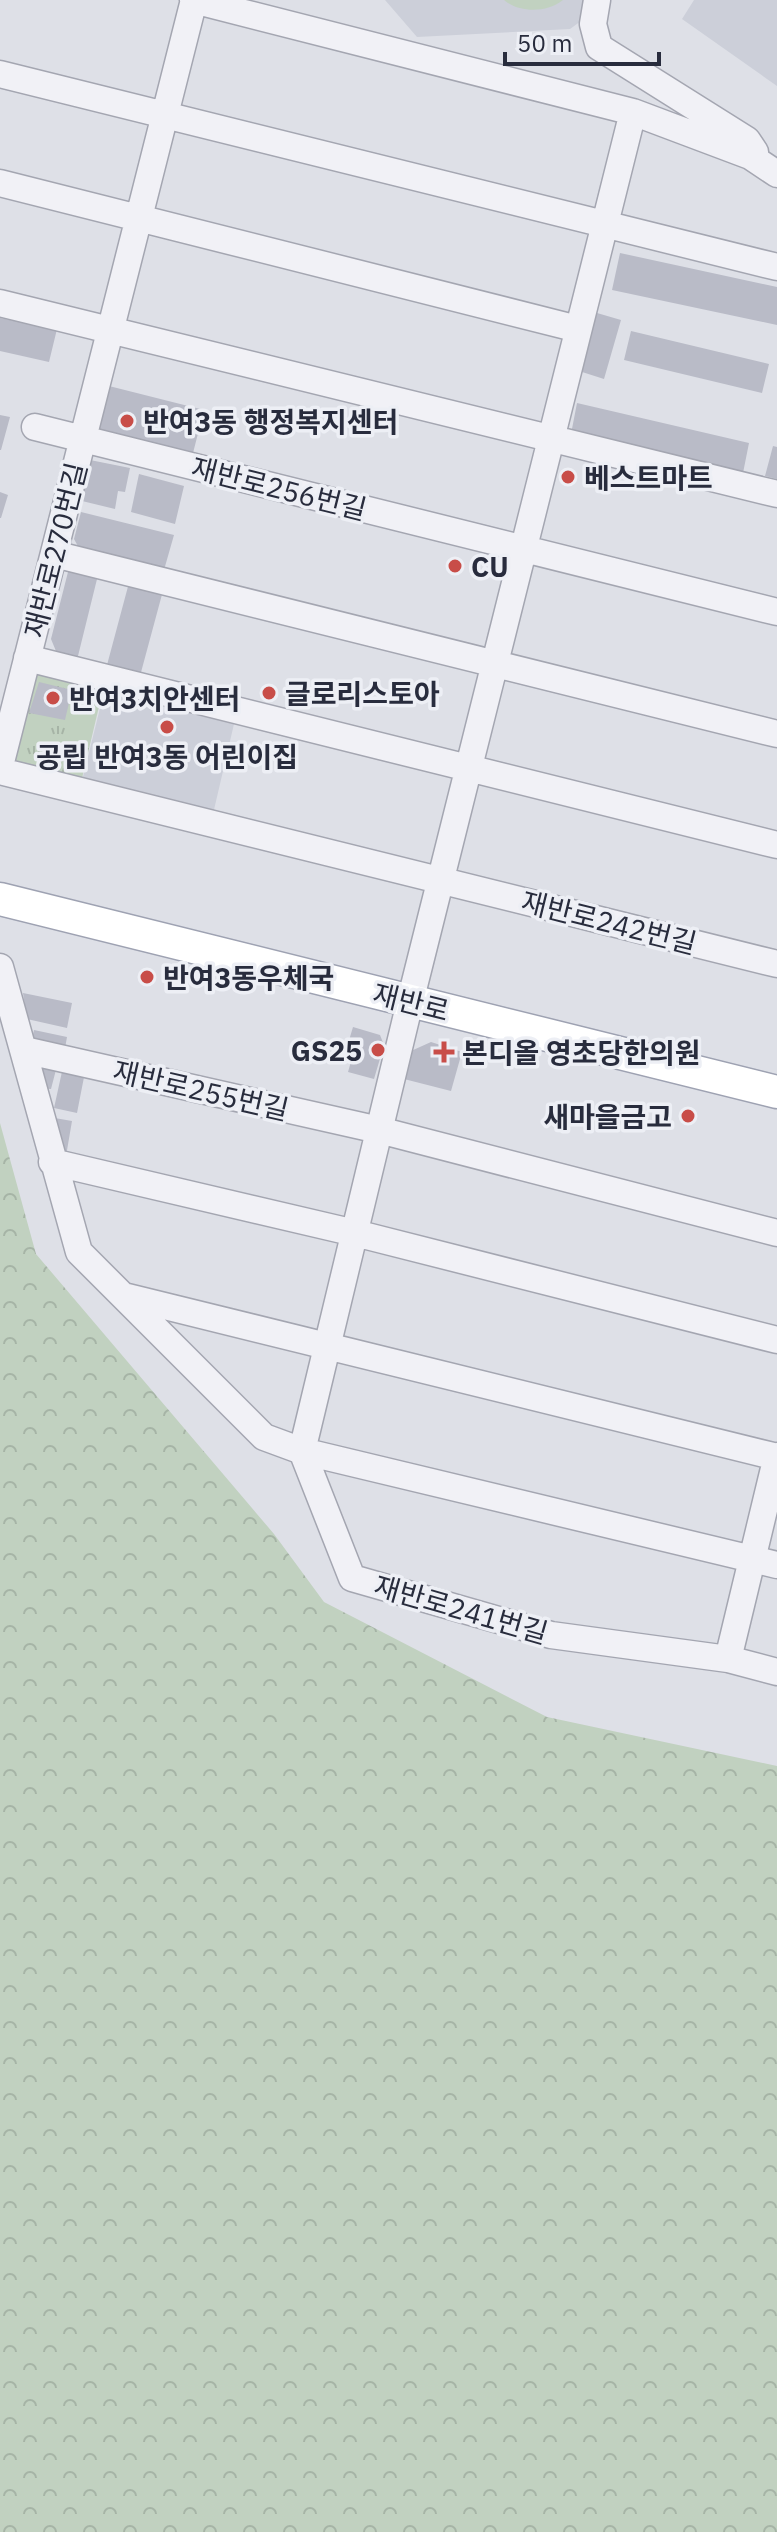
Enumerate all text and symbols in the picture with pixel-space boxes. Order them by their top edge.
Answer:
scale bar [505,16,659,66]
text: 50 m [517,27,572,59]
place label: 반여3동 행정복지센터 [143,403,398,440]
marker: 반여3동 행정복지센터 [118,412,136,430]
street label: 재반로256번길 [188,448,370,528]
street label: 재반로270번길 [15,459,95,641]
place label: 베스트마트 [584,459,713,496]
marker: 베스트마트 [559,468,577,486]
place label: CU [471,548,509,585]
marker: CU [446,557,464,575]
place label: 글로리스토아 [285,675,440,712]
place label: 반여3치안센터 [69,680,240,717]
marker: 글로리스토아 [260,684,278,702]
marker: 반여3치안센터 [44,689,62,707]
marker: 공립 반여3동 어린이집 [158,718,176,736]
place label: 공립 반여3동 어린이집 [36,738,298,775]
street label: 재반로242번길 [518,882,700,962]
place label: 반여3동우체국 [163,959,334,996]
marker: 반여3동우체국 [138,968,156,986]
street label: 재반로 [369,975,453,1029]
place label: GS25 [291,1032,362,1069]
place label: 본디올 영초당한의원 [462,1034,700,1071]
marker: GS25 [369,1041,387,1059]
marker: 본디올 영초당한의원 [433,1041,455,1063]
street label: 재반로255번길 [110,1052,292,1128]
place label: 새마을금고 [543,1098,672,1135]
marker: 새마을금고 [679,1107,697,1125]
street label: 재반로241번길 [370,1567,552,1651]

